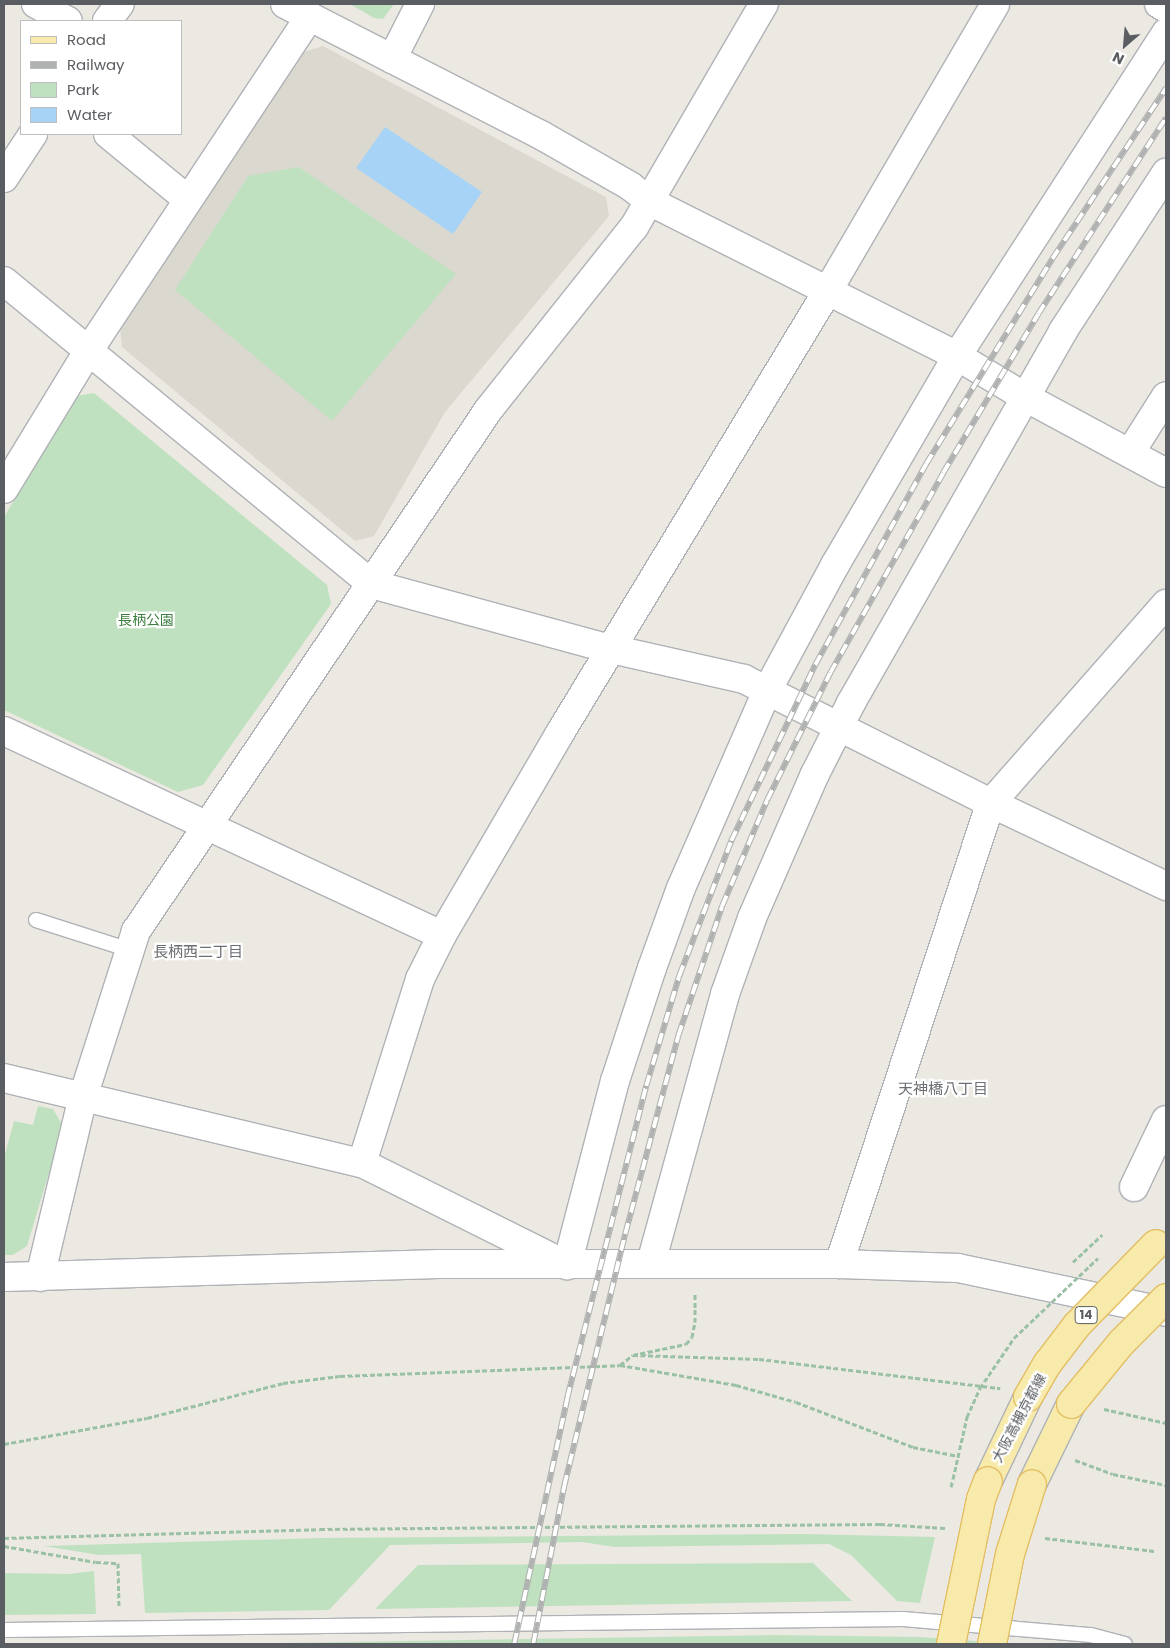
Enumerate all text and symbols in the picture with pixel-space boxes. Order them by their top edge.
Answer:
legend [20,20,182,135]
north arrow [1100,20,1150,70]
text: Road [67,29,106,50]
text: N [1109,47,1127,70]
text: Railway [67,54,125,75]
text: Park [67,79,99,100]
text: Water [67,104,112,125]
park label: 長柄公園 [118,612,174,628]
district label: 長柄西二丁目 [153,943,243,961]
district label: 天神橋八丁目 [898,1080,988,1098]
road number: 14 [1074,1306,1098,1324]
street label: 大阪高槻京都線 [989,1371,1049,1465]

